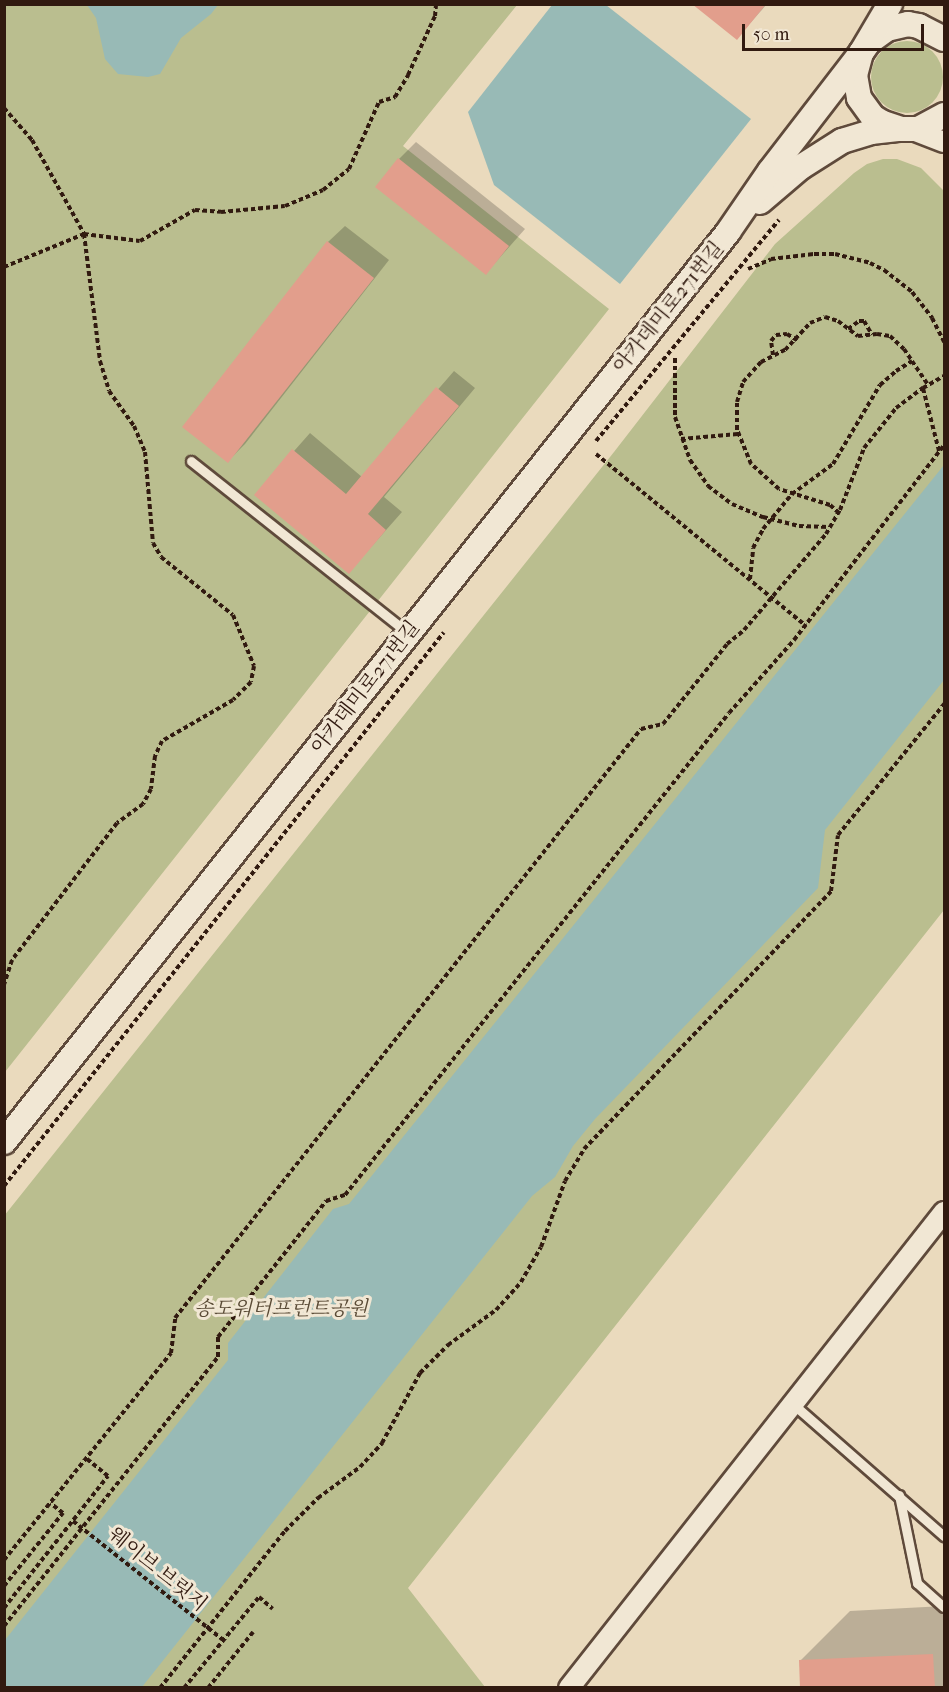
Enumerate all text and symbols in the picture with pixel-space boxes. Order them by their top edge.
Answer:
scale bar [745,12,926,50]
text: 50 m [753,24,789,45]
street label: 아카데미로271번길 [608,236,728,378]
street label: 아카데미로271번길 [306,616,424,758]
park label: 송도워터프런트공원 [194,1296,368,1320]
street label: 웨이브 브릿지 [104,1522,212,1616]

